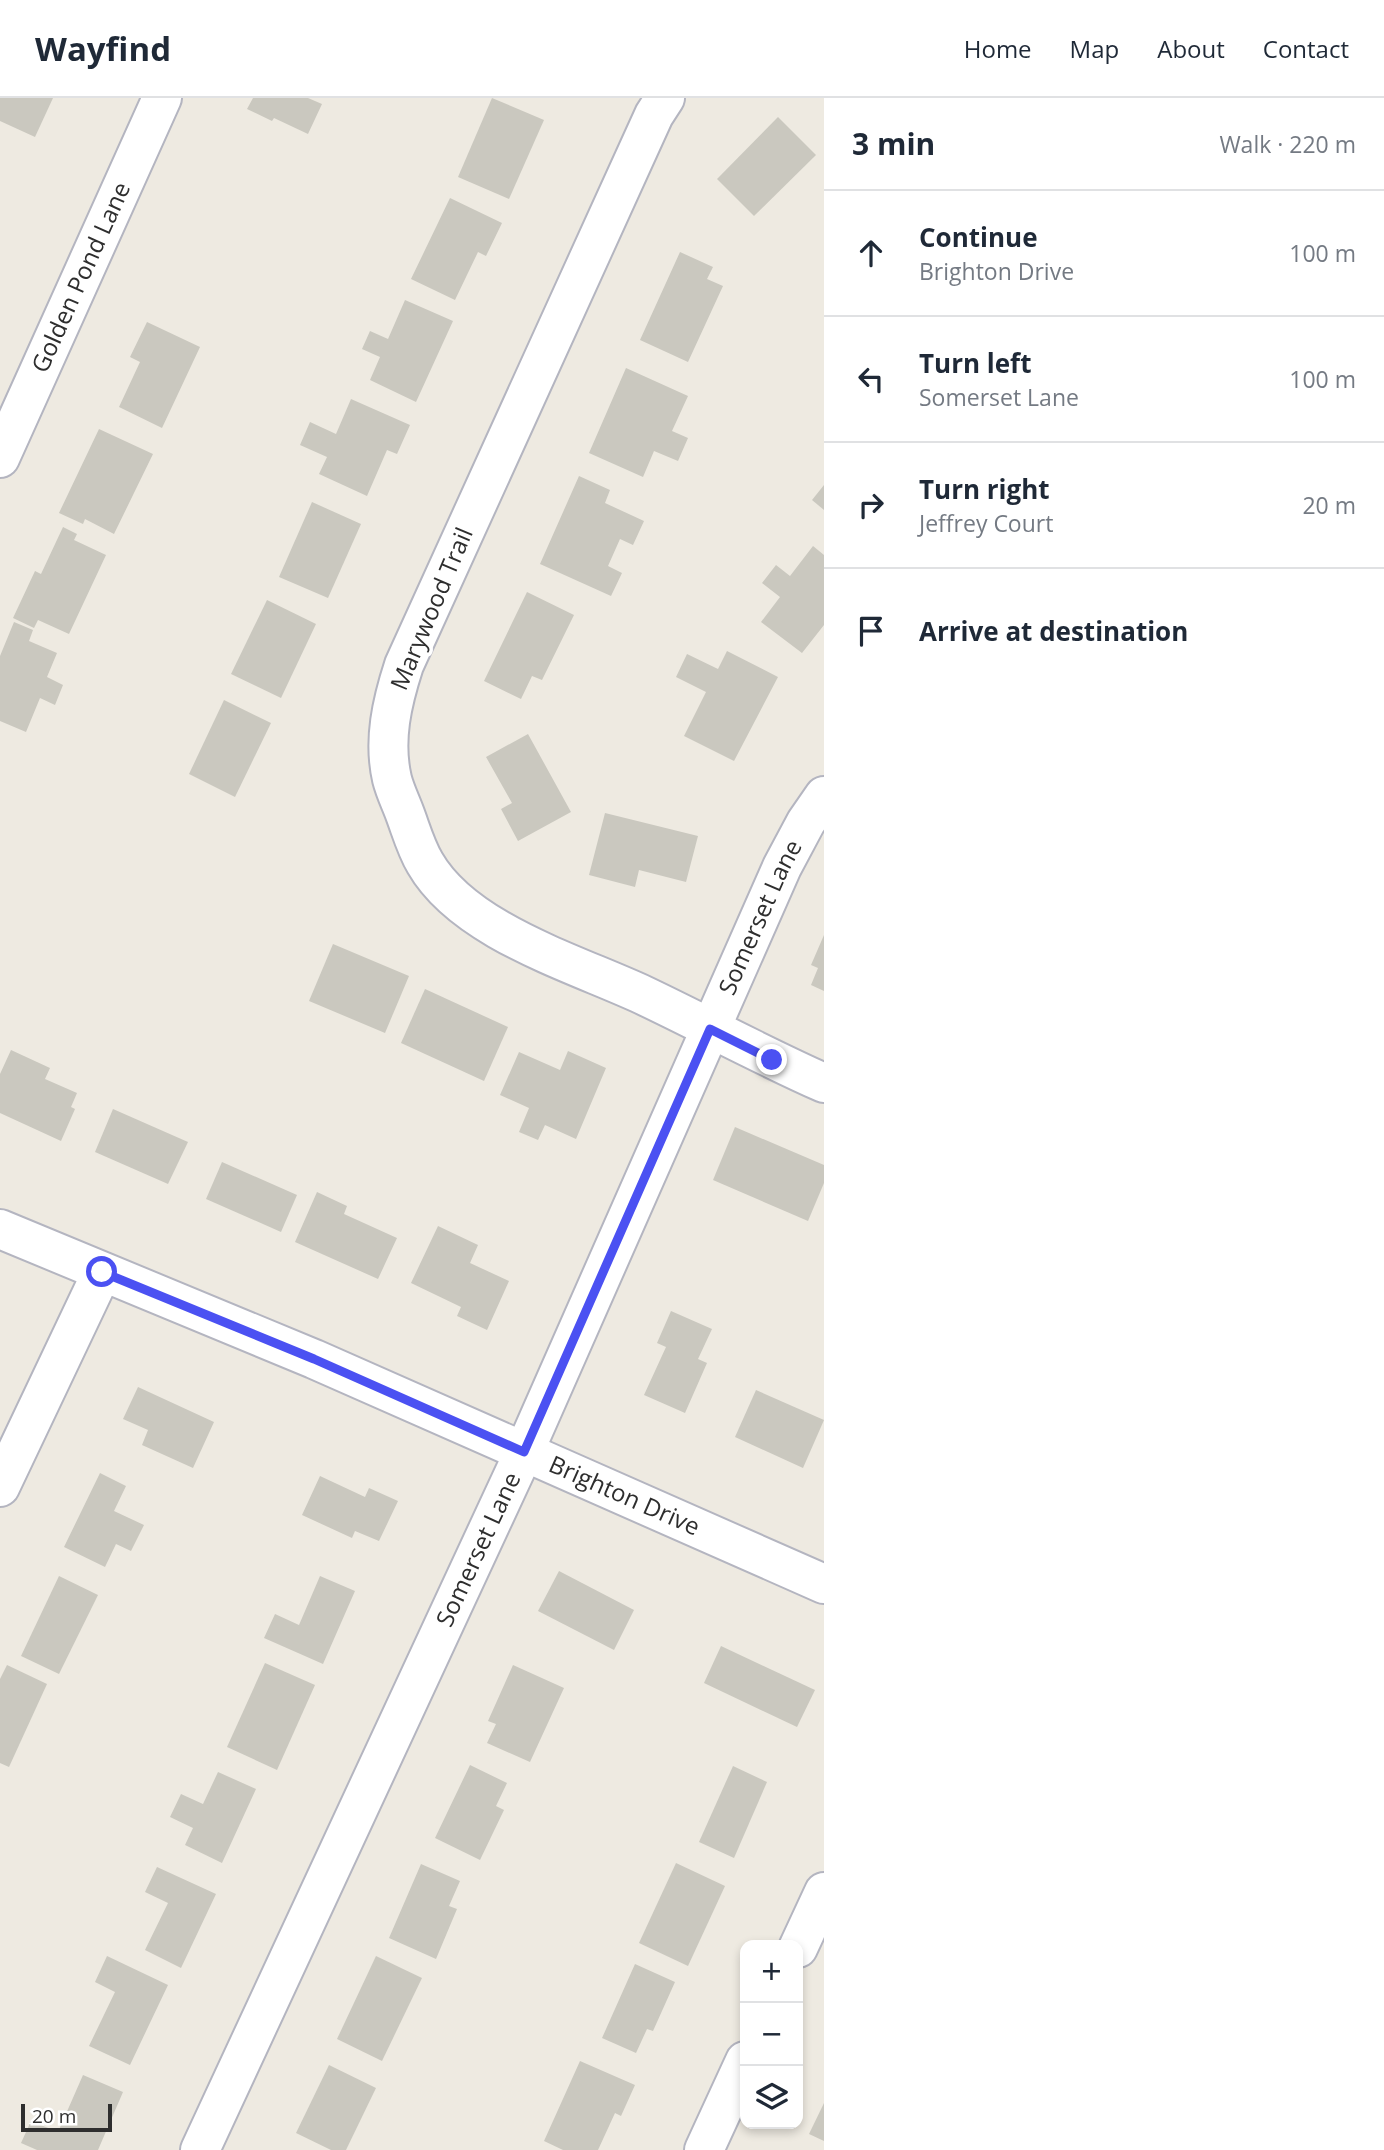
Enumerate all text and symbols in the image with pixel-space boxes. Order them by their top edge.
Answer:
text: Wayfind [35,26,171,71]
text: Home [964,32,1032,65]
text: Map [1070,32,1119,65]
text: About [1157,32,1225,65]
text: Contact [1263,32,1349,65]
text: 3 min [852,123,935,164]
text: Walk · 220 m [1219,128,1356,160]
street label: Golden Pond Lane [23,176,137,377]
text: Continue [919,219,1038,255]
icon: ahead [852,234,890,272]
text: 100 m [1289,237,1356,269]
text: Brighton Drive [919,255,1074,287]
text: Turn left [919,345,1031,381]
icon: left [852,360,890,398]
text: 100 m [1289,363,1356,395]
text: Somerset Lane [919,381,1079,413]
text: Turn right [919,471,1050,507]
icon: right [852,486,890,524]
text: 20 m [1302,489,1356,521]
text: Jeffrey Court [919,507,1053,539]
street label: Marywood Trail [382,522,480,695]
icon: arrive [852,612,890,650]
text: Arrive at destination [919,613,1188,649]
street label: Somerset Lane [710,833,809,1000]
route end [756,1044,787,1075]
route start [86,1256,117,1287]
street label: Brighton Drive [544,1447,706,1542]
street label: Somerset Lane [427,1466,527,1632]
map controls [740,1940,803,2129]
button: + [740,1940,803,2003]
button: − [740,2003,803,2066]
button: layers [740,2066,803,2129]
scale bar [21,2101,112,2133]
text: 20 m [32,2103,76,2129]

